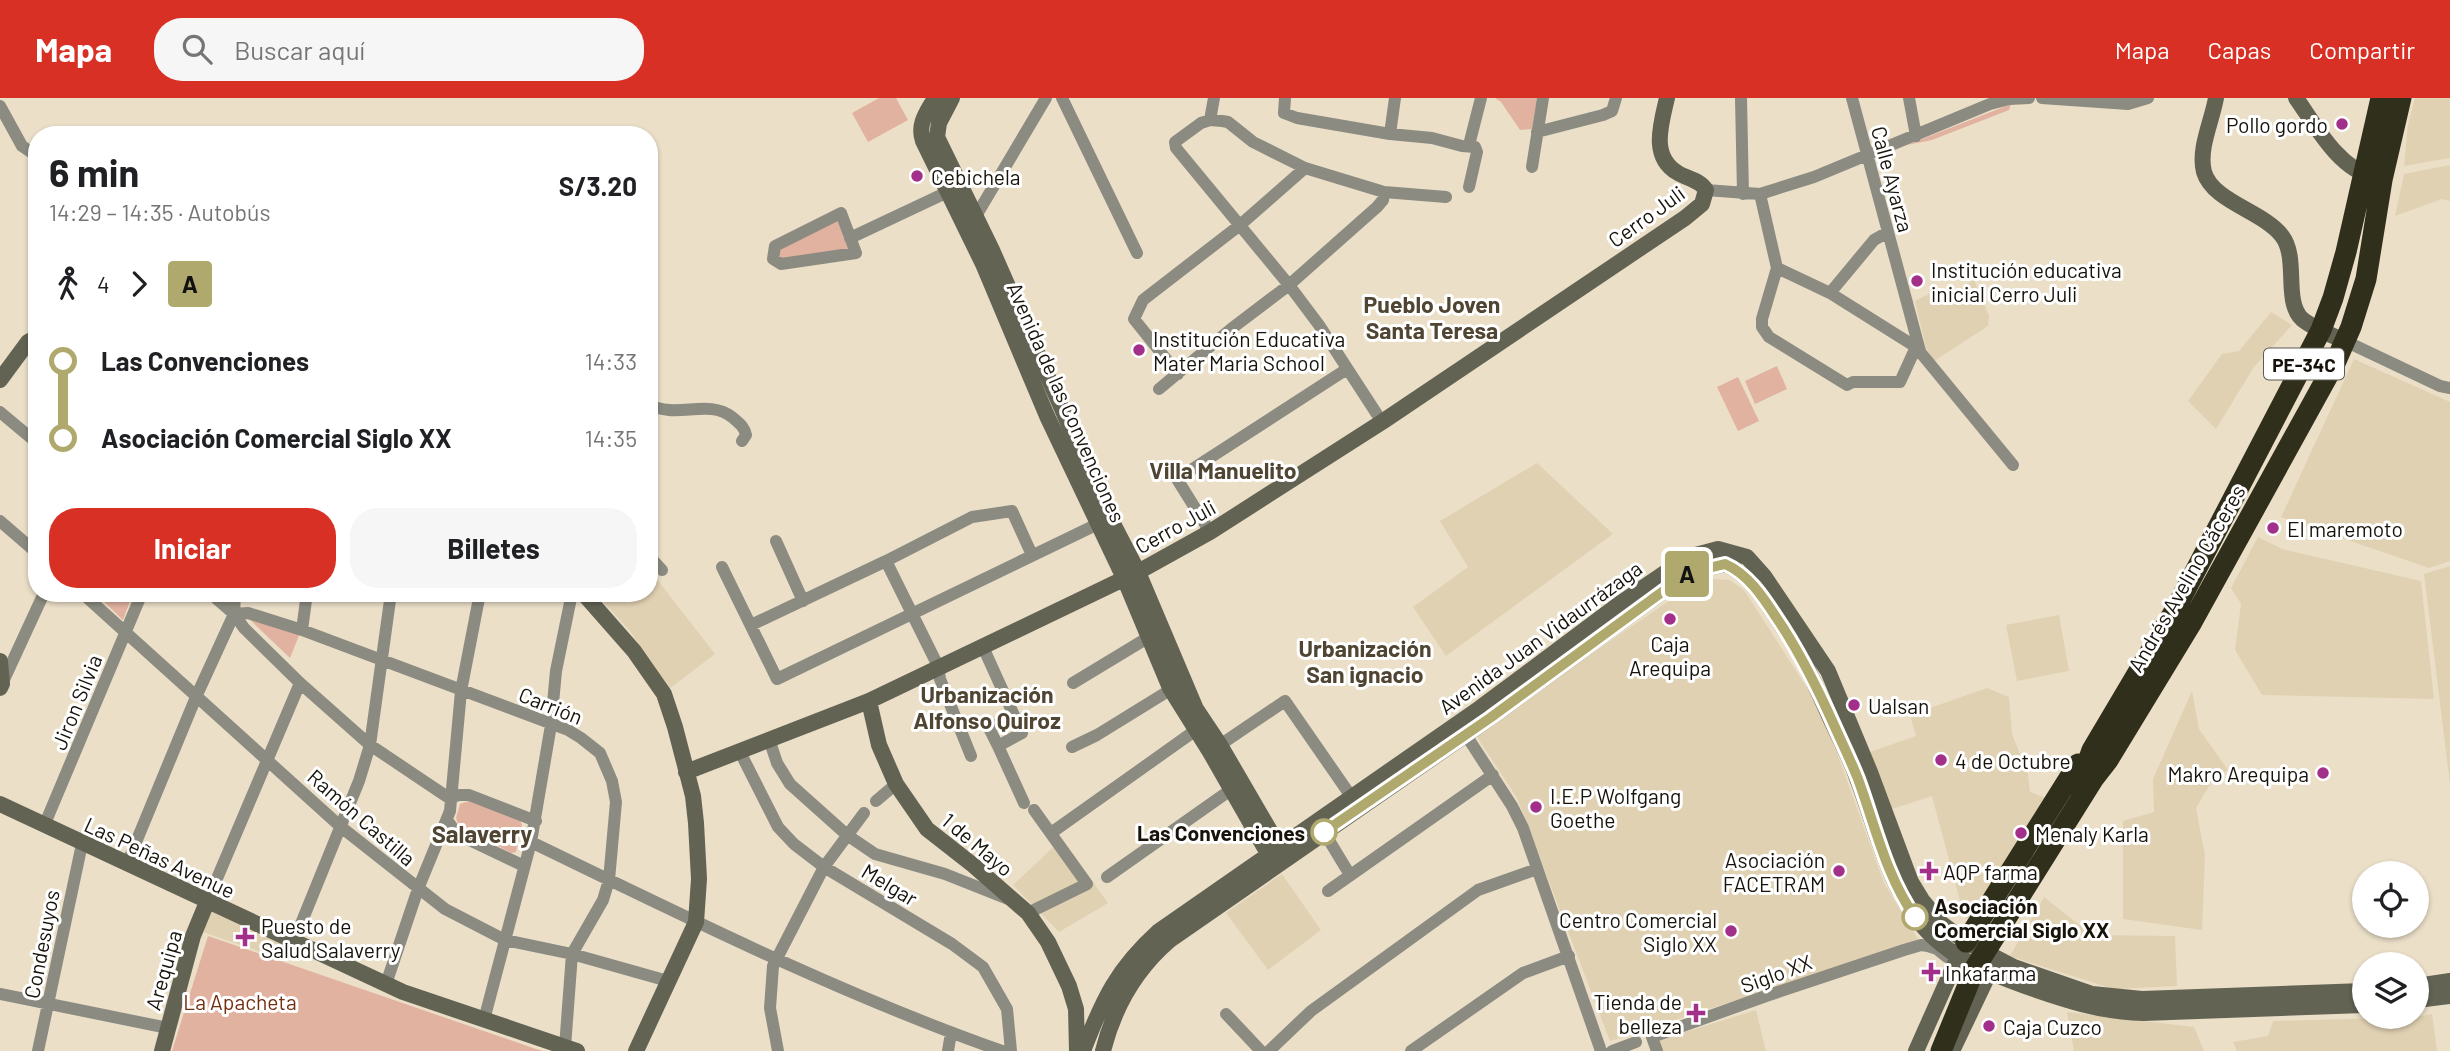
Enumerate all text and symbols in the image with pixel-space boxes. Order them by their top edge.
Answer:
search box [154,18,644,81]
text: Mapa [35,29,112,69]
icon: search [178,30,216,68]
text: Buscar aquí [234,34,365,65]
text: Mapa [2115,35,2170,64]
text: Capas [2208,35,2271,64]
text: Compartir [2309,35,2415,64]
place label: Pollo gordo [2226,112,2328,137]
marker: Pollo gordo [2334,116,2350,132]
street label: Calle Ayarza [1867,123,1919,235]
text: 6 min [49,149,139,195]
place label: Cebichela [931,164,1021,189]
marker: Cebichela [909,168,925,184]
text: S/3.20 [559,170,637,201]
street label: Cerro Juli [1603,180,1689,252]
text: 14:29 – 14:35 · Autobús [49,198,270,226]
place label: Institución educativa inicial Cerro Juli [1931,257,2122,306]
icon: walk [49,265,87,303]
icon: forward [120,265,158,303]
text: A [182,269,198,298]
text: 4 [97,270,110,298]
marker: Institución educativa inicial Cerro Juli [1909,273,1925,289]
street label: Avenida de las Convenciones [1003,278,1131,526]
district label: Pueblo Joven Santa Teresa [1364,290,1500,344]
place label: Institución Educativa Mater Maria School [1153,326,1345,375]
marker: Institución Educativa Mater Maria School [1131,342,1147,358]
text: Las Convenciones [101,345,309,376]
text: 14:33 [585,347,637,375]
road number: PE-34C [2264,348,2344,380]
text: Asociación Comercial Siglo XX [101,422,452,453]
text: 14:35 [585,424,637,452]
district label: Villa Manuelito [1149,456,1297,484]
street label: Andrés Avelino Cáceres [2122,480,2250,676]
street label: Cerro Juli [1130,494,1220,558]
button: Iniciar [49,508,336,588]
button: Billetes [350,508,637,588]
place label: El maremoto [2287,516,2403,541]
marker: El maremoto [2265,520,2281,536]
line badge: A [1664,551,1710,597]
street label: Avenida Juan Vidaurrázaga [1434,555,1646,719]
text: A [1679,559,1695,588]
marker: Caja Arequipa [1662,611,1678,627]
place label: Caja Arequipa [1629,631,1711,680]
district label: Urbanización San ignacio [1298,634,1432,688]
street label: Jiron Silvia [46,651,106,753]
district label: Urbanización Alfonso Quiroz [913,680,1061,734]
street label: Carrión [515,681,587,729]
place label: Ualsan [1868,693,1929,718]
marker: Ualsan [1846,697,1862,713]
place label: 4 de Octubre [1955,748,2071,773]
marker: 4 de Octubre [1933,752,1949,768]
place label: Makro Arequipa [2168,761,2309,786]
street label: Ramón Castilla [303,763,421,871]
marker: Makro Arequipa [2315,765,2331,781]
place label: I.E.P Wolfgang Goethe [1550,783,1681,832]
marker: I.E.P Wolfgang Goethe [1528,799,1544,815]
street label: 1 de Mayo [937,807,1019,881]
street label: Las Peñas Avenue [81,811,239,903]
district label: Salaverry [432,819,532,848]
marker: Las Convenciones [1311,819,1337,845]
place label: Las Convenciones [1137,820,1305,845]
place label: Menaly Karla [2035,821,2149,846]
marker: Menaly Karla [2013,825,2029,841]
place label: Asociación FACETRAM [1723,847,1825,896]
street label: Melgar [858,858,923,911]
place label: AQP farma [1943,859,2038,884]
map controls [2352,861,2429,1029]
button: locate [2352,861,2429,938]
marker: Asociación FACETRAM [1831,863,1847,879]
marker: AQP farma [1921,863,1937,879]
street label: Condesuyos [18,888,64,1000]
place label: Asociación Comercial Siglo XX [1934,893,2109,942]
marker: Asociación Comercial Siglo XX [1902,904,1928,930]
place label: Centro Comercial Siglo XX [1559,907,1717,956]
place label: Puesto de Salud Salaverry [261,913,401,962]
marker: Centro Comercial Siglo XX [1723,923,1739,939]
street label: Arequipa [140,927,186,1013]
marker: Puesto de Salud Salaverry [235,927,255,947]
street label: Siglo XX [1737,949,1815,997]
button: layers [2352,952,2429,1029]
place label: Inkafarma [1945,960,2036,985]
marker: Inkafarma [1923,964,1939,980]
park label: La Apacheta [183,989,297,1014]
place label: Tienda de belleza [1594,989,1682,1038]
marker: Tienda de belleza [1688,1005,1704,1021]
place label: Caja Cuzco [2003,1014,2102,1039]
marker: Caja Cuzco [1981,1018,1997,1034]

